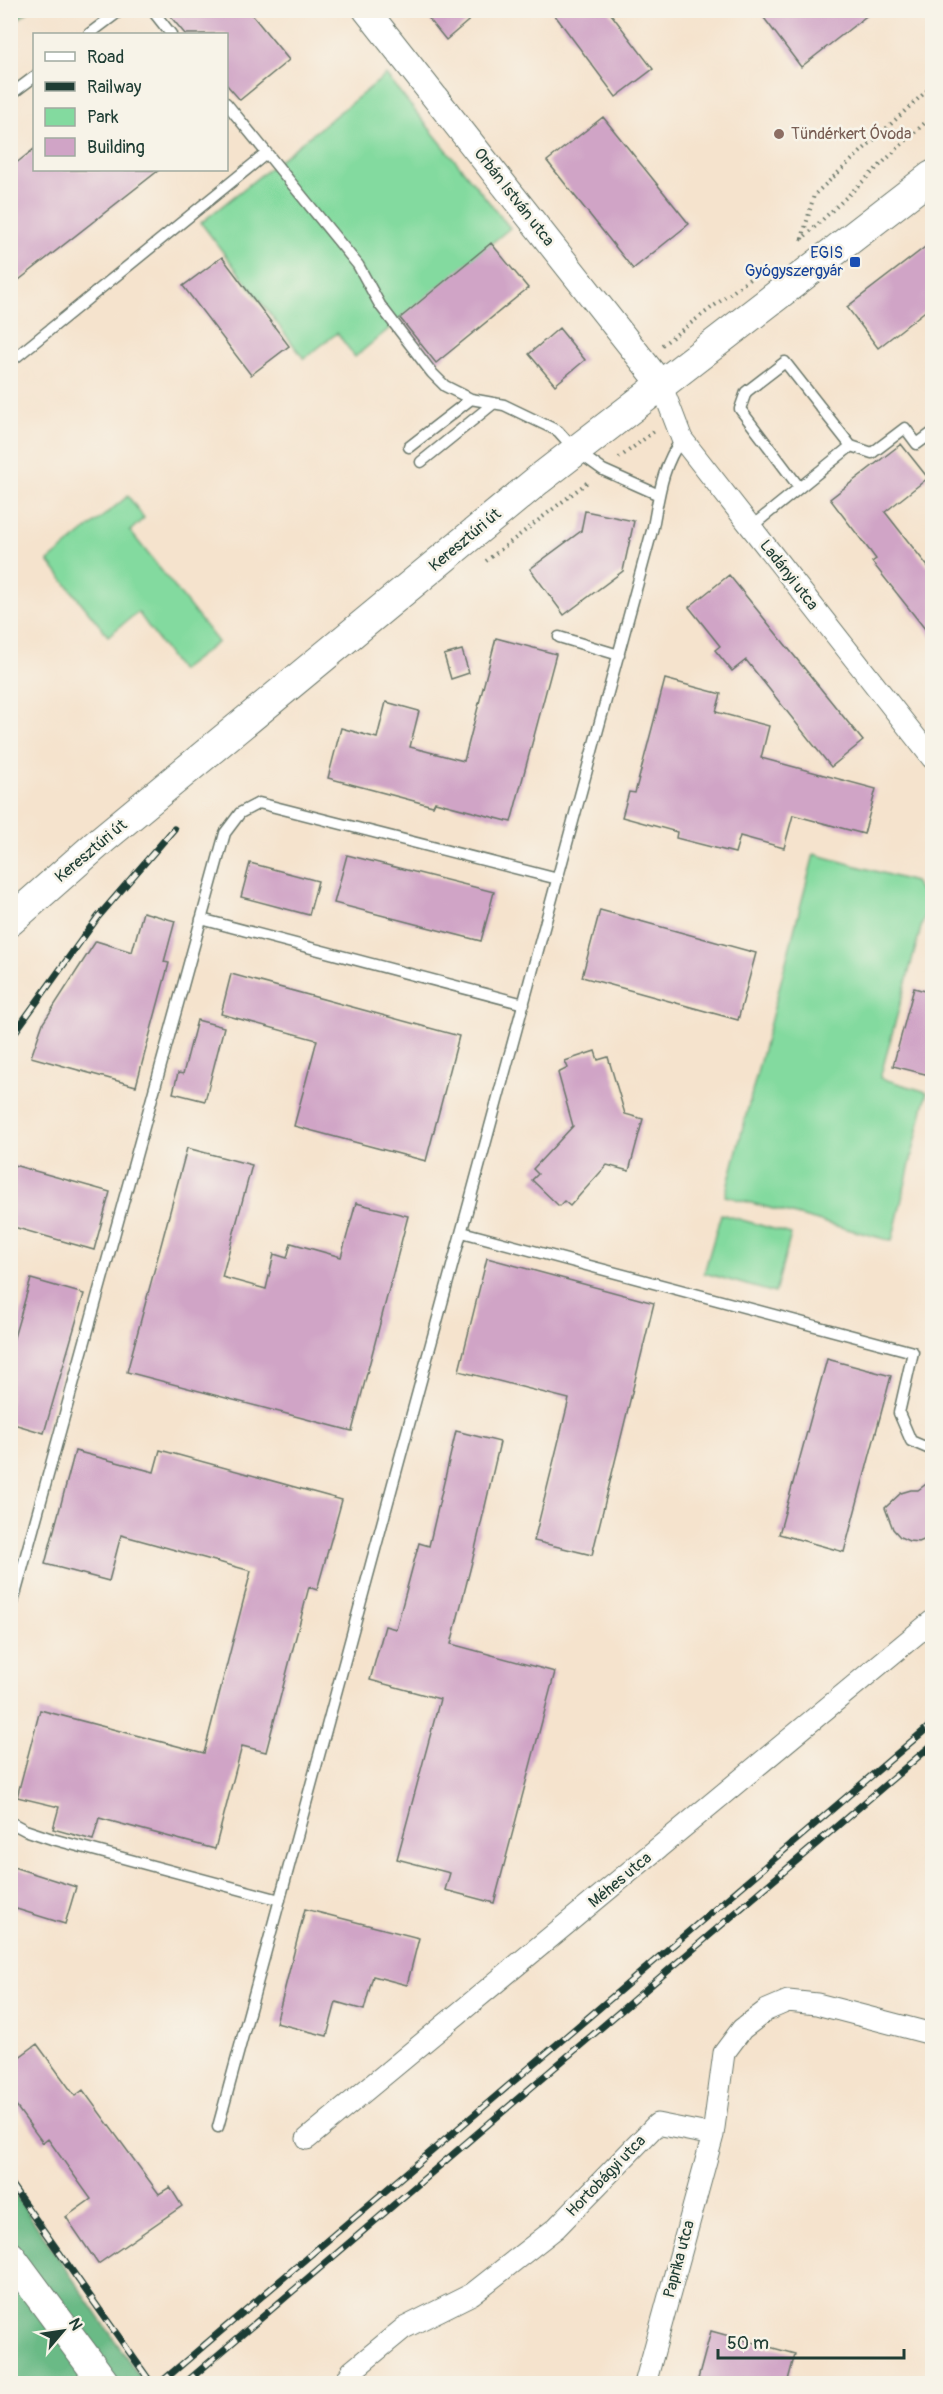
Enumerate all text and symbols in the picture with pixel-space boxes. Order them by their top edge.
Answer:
legend [33,33,228,171]
text: Road [87,46,124,69]
text: Railway [87,76,142,99]
text: Park [87,106,119,129]
place label: Tündérkert Óvoda [791,123,911,144]
marker: Tündérkert Óvoda [772,127,786,141]
text: Building [87,136,145,159]
street label: Orbán István utca [469,144,559,250]
place label: EGIS Gyógyszergyár [745,243,843,281]
marker: EGIS Gyógyszergyár [848,255,862,269]
street label: Keresztúri út [425,504,505,576]
street label: Ladányi utca [755,536,823,614]
street label: Keresztúri út [51,815,131,887]
street label: Méhes utca [584,1848,656,1912]
street label: Hortobágyi utca [562,2131,650,2221]
street label: Paprika utca [659,2218,699,2300]
north arrow [33,2301,93,2361]
text: N [64,2315,87,2334]
scale bar [718,2322,904,2360]
text: 50 m [727,2332,769,2355]

